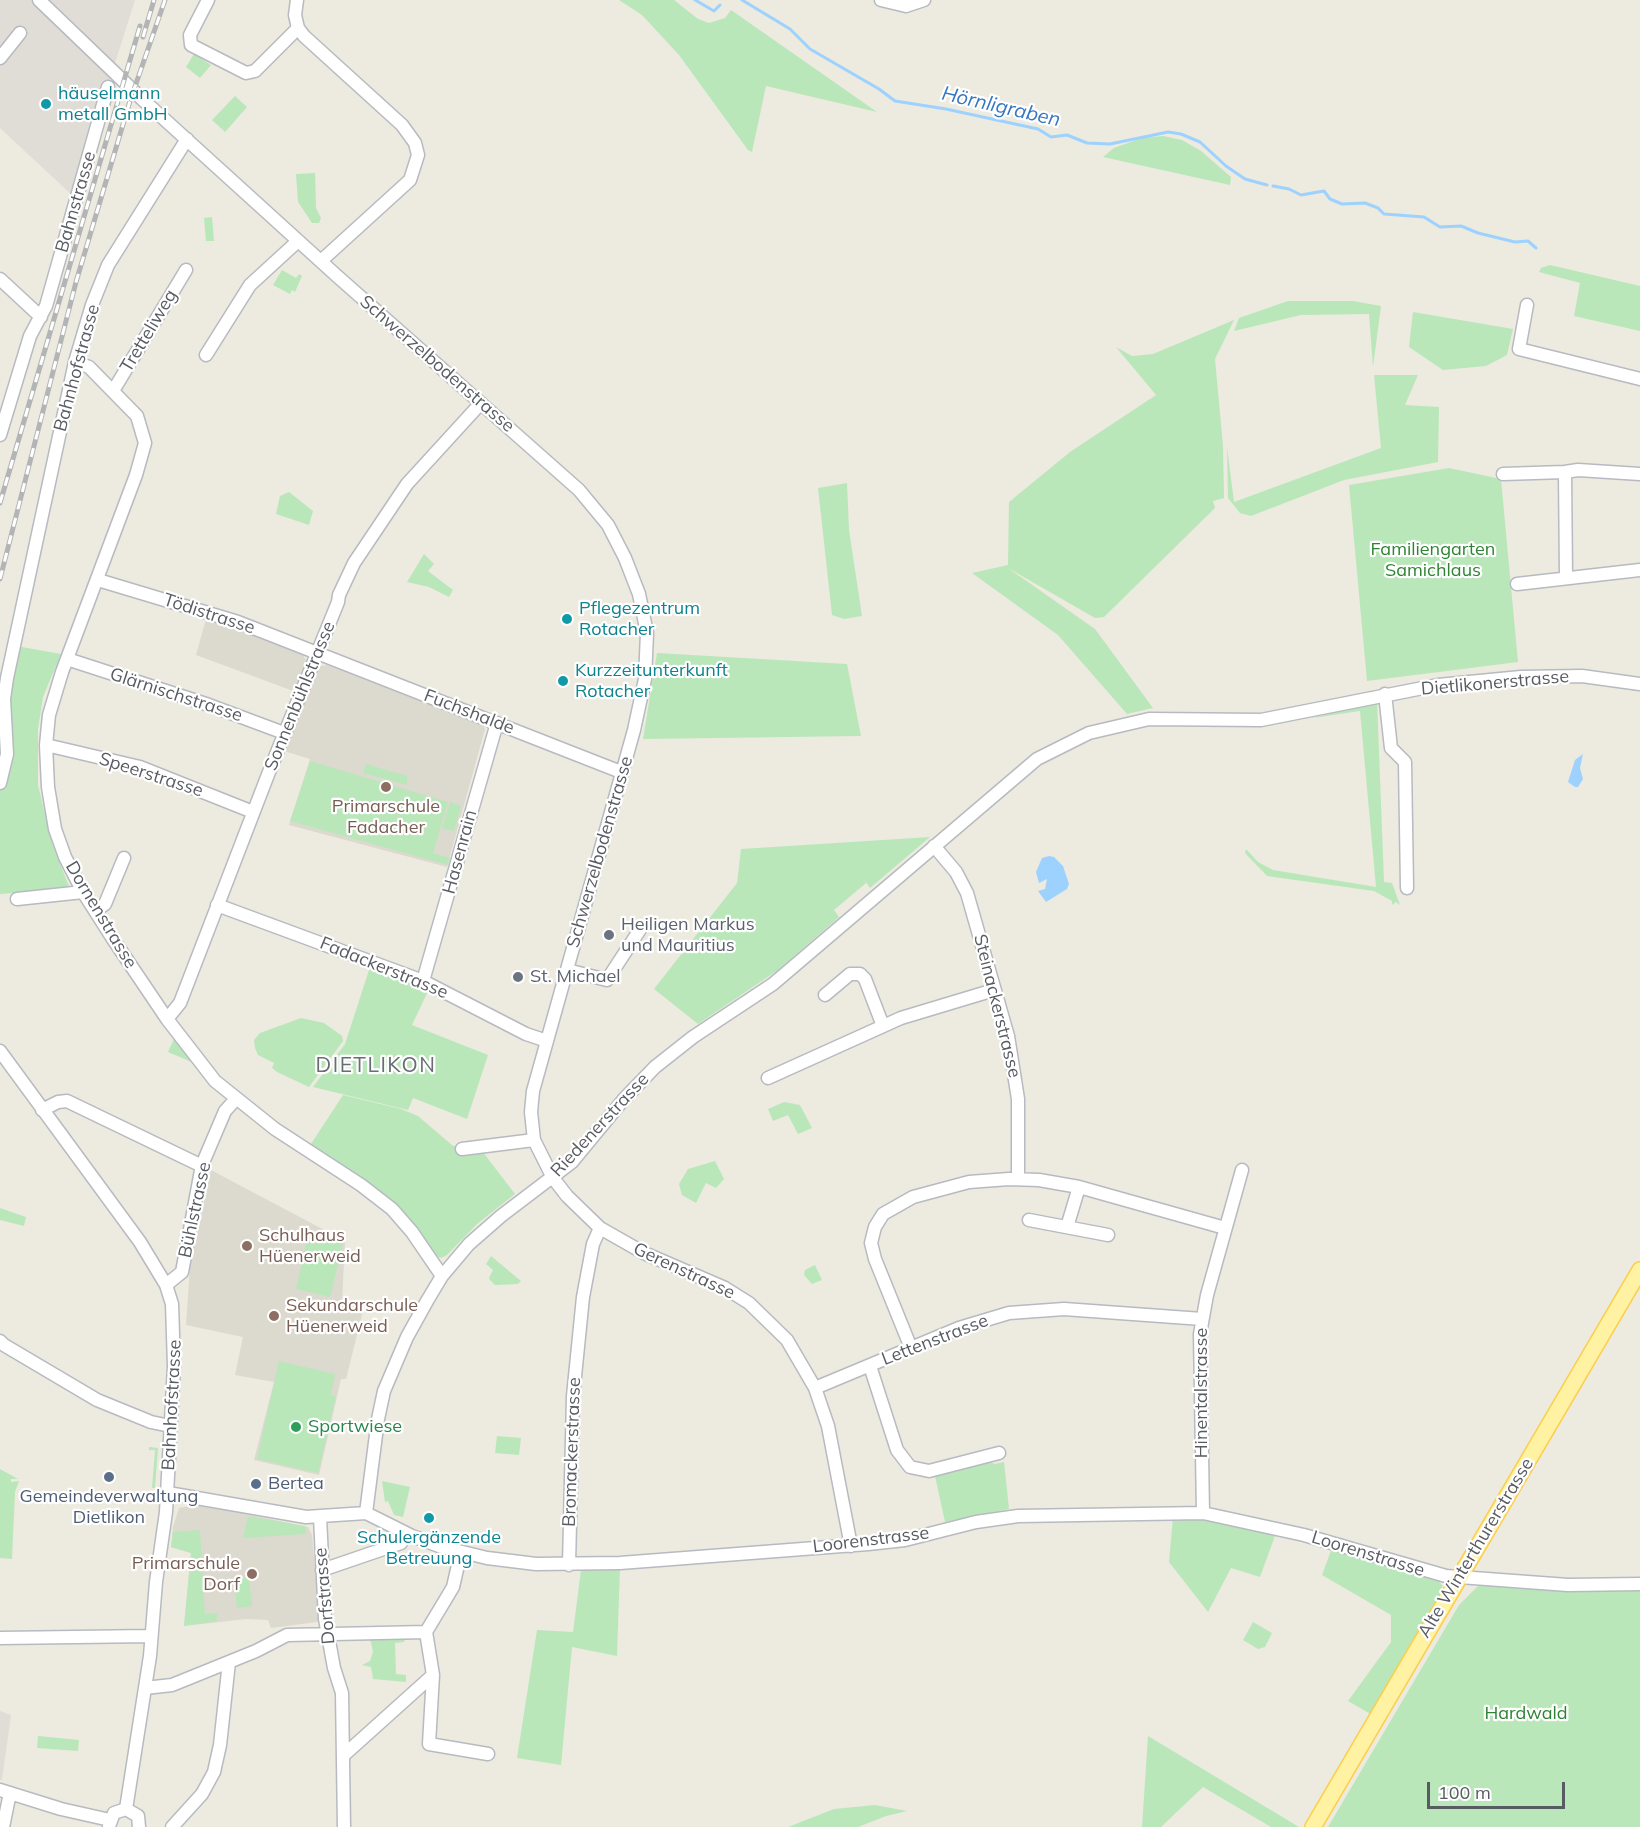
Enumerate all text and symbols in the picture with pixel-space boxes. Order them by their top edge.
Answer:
water label: Hörnligraben [939,82,1063,132]
place label: häuselmann metall GmbH [58,83,168,125]
marker: häuselmann metall GmbH [39,97,53,111]
street label: Bahnstrasse [51,149,101,255]
street label: Tretteliweg [116,286,182,376]
street label: Schwerzelbodenstrasse [355,291,519,437]
street label: Bahnhofstrasse [50,302,104,434]
park label: Familiengarten Samichlaus [1371,539,1495,582]
street label: Tödistrasse [161,589,257,639]
place label: Pflegezentrum Rotacher [579,598,700,640]
marker: Pflegezentrum Rotacher [560,612,574,626]
street label: Sonnenbühlstrasse [260,618,340,774]
place label: Kurzzeitunterkunft Rotacher [575,660,728,702]
street label: Glärnischstrasse [107,663,245,727]
street label: Dietlikonerstrasse [1420,666,1570,700]
marker: Kurzzeitunterkunft Rotacher [556,674,570,688]
street label: Fuchshalde [421,685,517,739]
street label: Speerstrasse [96,748,206,802]
street label: Schwerzelbodenstrasse [562,754,638,950]
marker: Primarschule Fadacher [379,780,393,794]
place label: Primarschule Fadacher [332,796,440,838]
street label: Hasenrain [438,808,482,896]
street label: Dornenstrasse [61,858,141,972]
place label: Heiligen Markus und Mauritius [621,914,755,956]
marker: Heiligen Markus und Mauritius [602,928,616,942]
street label: Fadackerstrasse [317,932,451,1004]
street label: Steinackerstrasse [969,932,1025,1080]
place label: St. Michael [530,966,621,988]
marker: St. Michael [511,970,525,984]
district label: DIETLIKON [316,1053,436,1079]
street label: Riedenerstrasse [546,1069,654,1181]
street label: Bühlstrasse [174,1160,216,1260]
place label: Schulhaus Hüenerweid [259,1225,361,1268]
street label: Gerenstrasse [630,1238,738,1304]
marker: Schulhaus Hüenerweid [240,1239,254,1253]
place label: Sekundarschule Hüenerweid [286,1295,418,1338]
marker: Sekundarschule Hüenerweid [267,1309,281,1323]
street label: Lettenstrasse [879,1310,991,1370]
street label: Hinentalstrasse [1191,1328,1213,1458]
street label: Bahnhofstrasse [158,1339,186,1471]
street label: Bromackerstrasse [559,1377,585,1527]
place label: Sportwiese [308,1416,402,1438]
marker: Sportwiese [289,1420,303,1434]
street label: Alte Winterthurerstrasse [1414,1454,1538,1642]
marker: Gemeindeverwaltung Dietlikon [102,1470,116,1484]
place label: Bertea [268,1473,324,1495]
marker: Bertea [249,1477,263,1491]
place label: Gemeindeverwaltung Dietlikon [20,1486,198,1528]
marker: Schulergänzende Betreuung [422,1511,436,1525]
street label: Loorenstrasse [812,1522,930,1558]
place label: Schulergänzende Betreuung [357,1527,501,1570]
street label: Loorenstrasse [1309,1527,1427,1581]
street label: Dorfstrasse [310,1547,340,1645]
place label: Primarschule Dorf [132,1553,240,1596]
marker: Primarschule Dorf [245,1567,259,1581]
park label: Hardwald [1484,1703,1568,1725]
scale bar [1430,1770,1568,1808]
text: 100 m [1438,1781,1491,1804]

